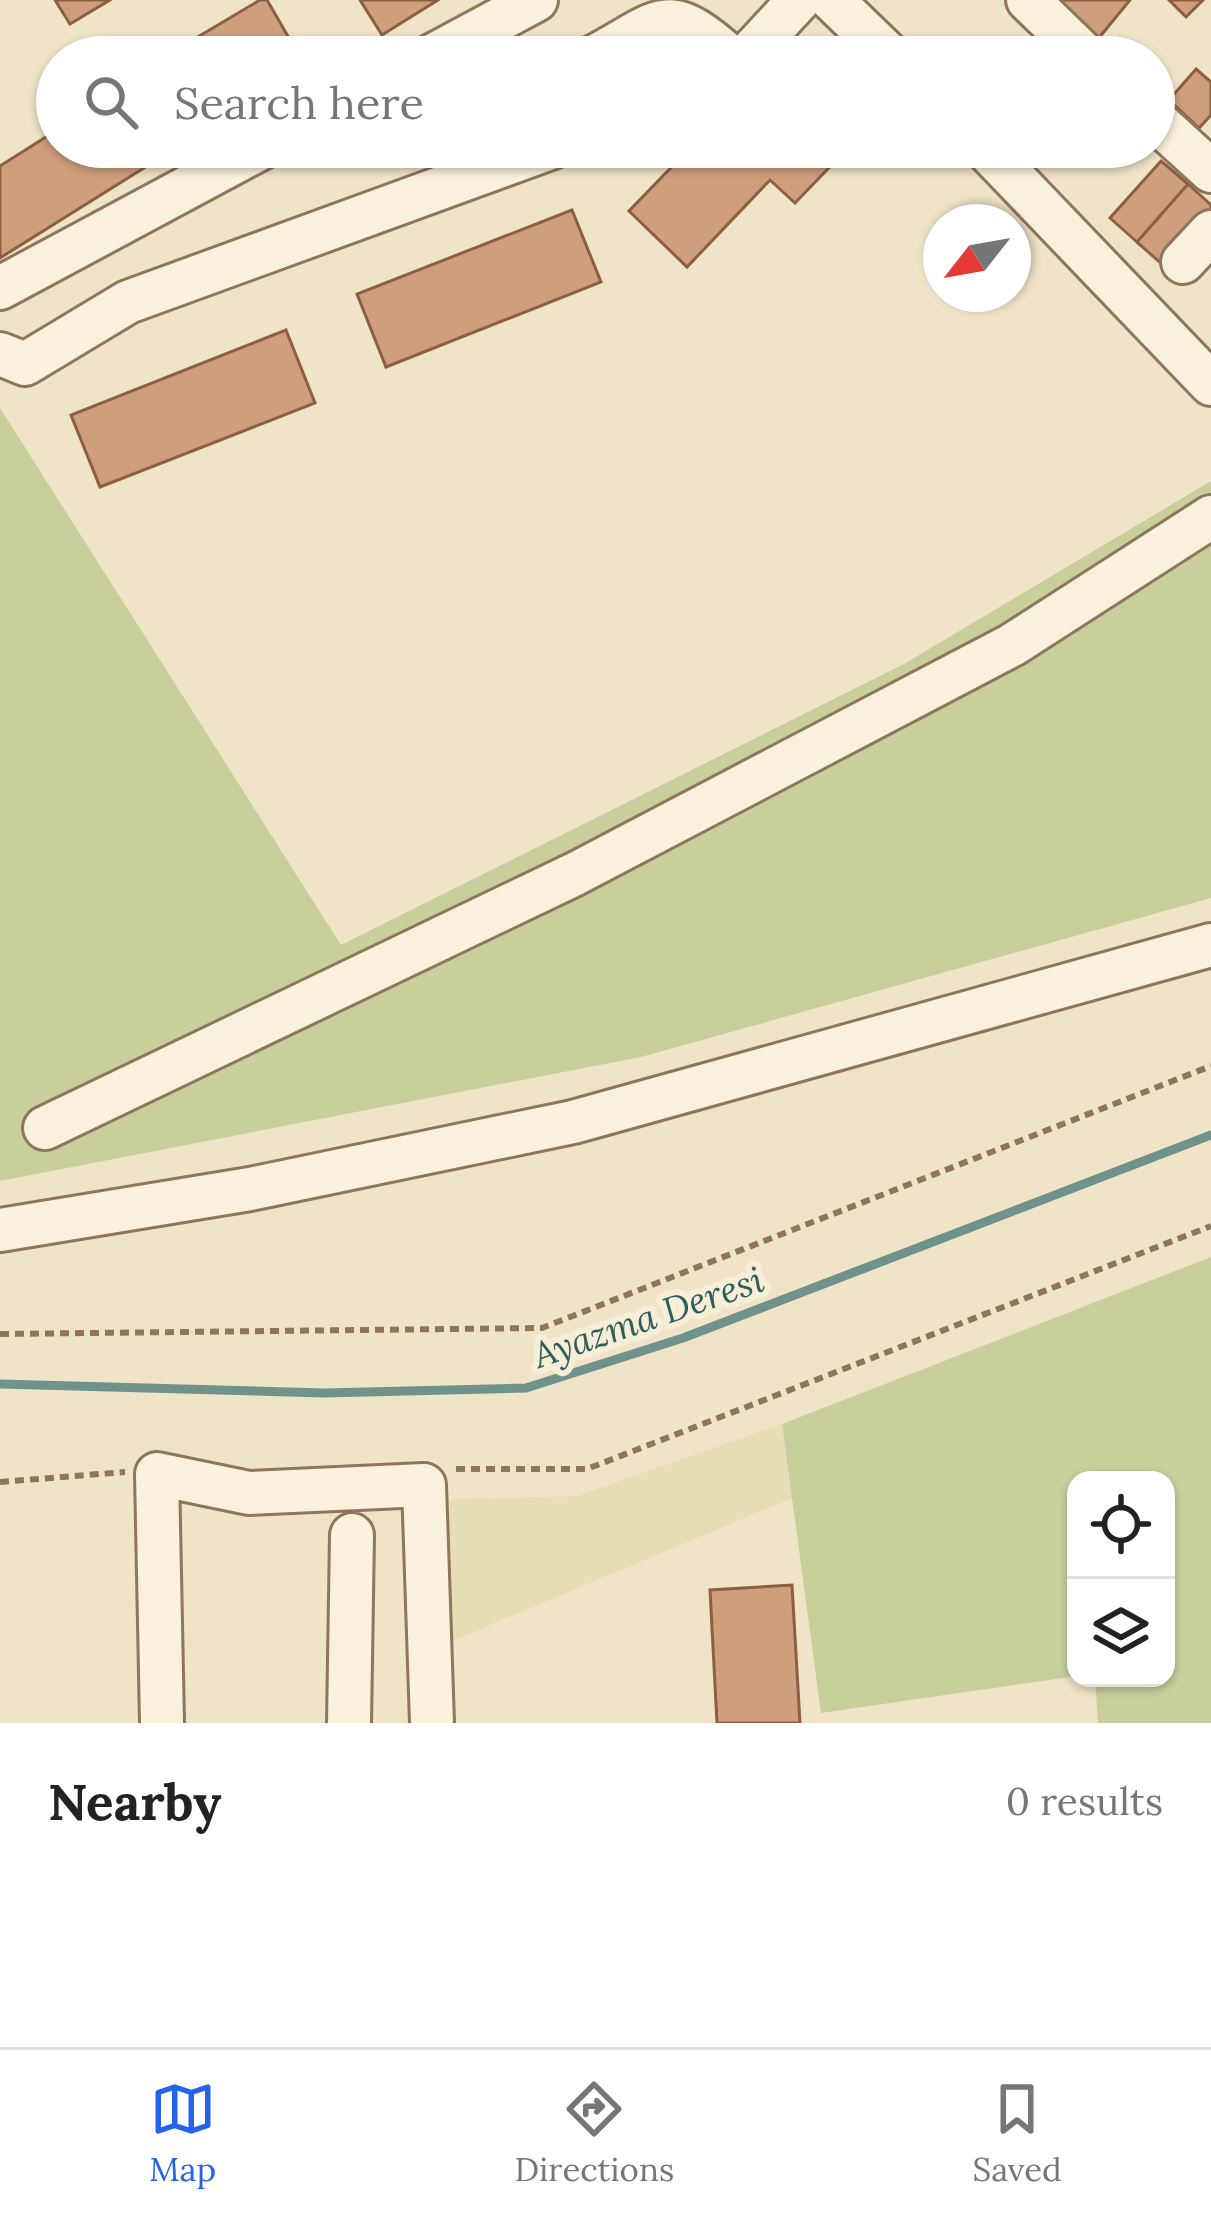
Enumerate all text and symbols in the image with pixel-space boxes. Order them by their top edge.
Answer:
search box [36,36,1175,168]
icon: search [78,69,144,135]
text: Search here [174,74,424,131]
north arrow [923,204,1031,312]
water label: Ayazma Deresi [526,1256,770,1378]
map controls [1067,1471,1175,1687]
button: locate [1067,1471,1175,1579]
button: layers [1067,1579,1175,1687]
text: Nearby [48,1769,221,1834]
text: 0 results [1006,1776,1163,1826]
tab: Map [149,2076,216,2190]
tab: Directions [515,2076,674,2190]
tab: Saved [973,2076,1062,2190]

